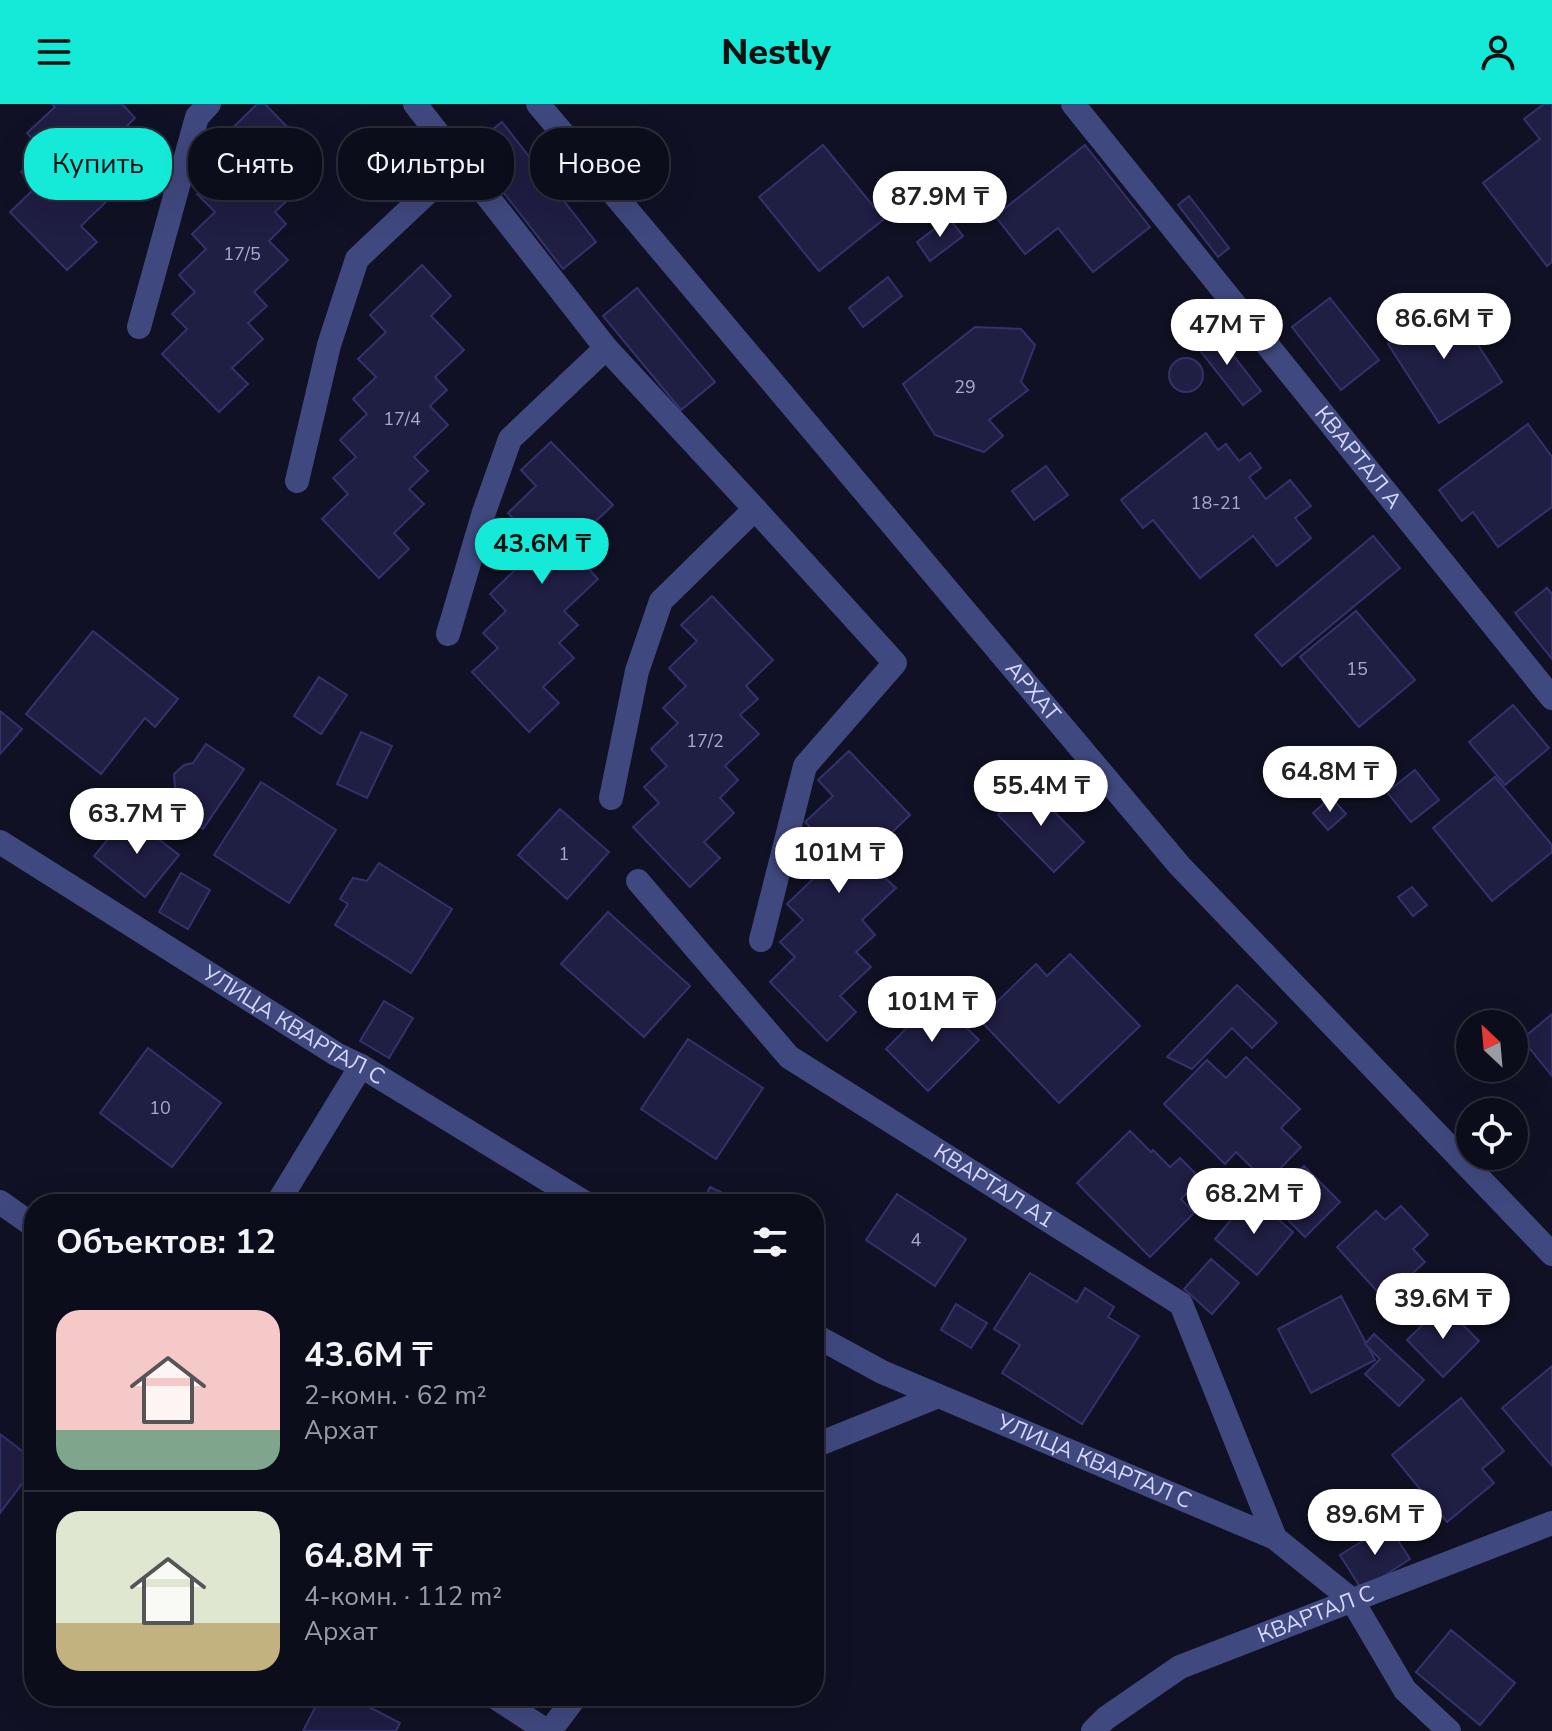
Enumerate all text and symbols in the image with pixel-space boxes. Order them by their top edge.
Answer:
text: Nestly [721,28,831,77]
icon: menu [32,30,76,74]
icon: person [1476,30,1520,74]
chip: Купить [24,128,172,200]
chip: Снять [188,128,322,200]
chip: Фильтры [338,128,514,200]
chip: Новое [530,128,669,200]
pin: 87.9M ₸ [866,171,1014,239]
text: 87.9M ₸ [891,179,989,214]
house number: 17/5 [223,242,261,266]
pin: 86.6M ₸ [1370,293,1518,361]
pin: 47M ₸ [1171,299,1283,367]
text: 86.6M ₸ [1395,301,1493,336]
text: 47M ₸ [1189,307,1265,342]
house number: 29 [954,375,976,399]
street label: КВАРТАЛ А [1307,400,1409,515]
house number: 17/4 [383,407,421,431]
house number: 18-21 [1191,491,1241,515]
pin: 43.6M ₸ [468,518,616,586]
text: 43.6M ₸ [493,526,591,561]
street label: АРХАТ [998,655,1068,729]
house number: 15 [1346,657,1368,681]
house number: 17/2 [686,729,724,753]
pin: 64.8M ₸ [1256,746,1404,814]
text: 64.8M ₸ [1281,754,1379,789]
pin: 55.4M ₸ [967,760,1115,828]
text: 55.4M ₸ [992,768,1090,803]
pin: 63.7M ₸ [63,788,211,856]
text: 63.7M ₸ [88,796,186,831]
pin: 101M ₸ [774,827,904,895]
text: 101M ₸ [793,835,885,870]
house number: 1 [559,842,569,866]
street label: УЛИЦА КВАРТАЛ С [196,958,390,1092]
pin: 101M ₸ [867,976,997,1044]
text: 101M ₸ [886,984,978,1019]
north arrow [1456,1010,1528,1082]
map controls [1456,1010,1528,1170]
house number: 10 [149,1096,171,1120]
button: locate [1456,1098,1528,1170]
street label: КВАРТАЛ А1 [928,1137,1060,1235]
pin: 68.2M ₸ [1180,1168,1328,1236]
text: 68.2M ₸ [1205,1176,1303,1211]
text: Объектов: 12 [56,1219,276,1265]
icon: filters [748,1220,792,1264]
house number: 4 [911,1228,922,1252]
pin: 39.6M ₸ [1369,1273,1517,1341]
text: 39.6M ₸ [1394,1281,1492,1316]
text: 43.6M ₸ [304,1332,433,1378]
icon: home [120,1342,216,1438]
text: 2-комн. · 62 m² [304,1378,487,1413]
street label: УЛИЦА КВАРТАЛ С [992,1407,1196,1516]
text: Архат [304,1413,377,1448]
pin: 89.6M ₸ [1301,1489,1449,1557]
text: 89.6M ₸ [1326,1497,1424,1532]
text: 64.8M ₸ [304,1533,433,1579]
icon: home [120,1543,216,1639]
street label: КВАРТАЛ С [1253,1578,1378,1651]
text: 4-комн. · 112 m² [304,1579,502,1614]
text: Архат [304,1614,377,1649]

